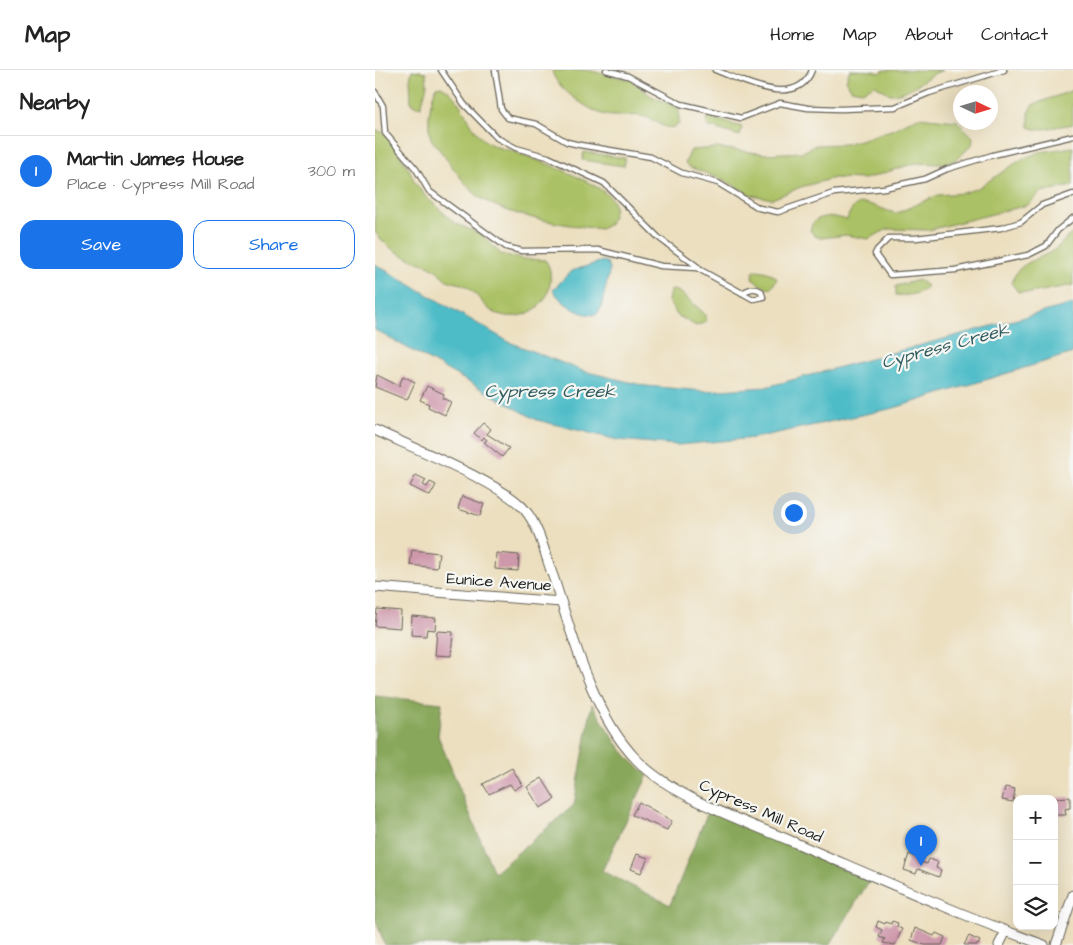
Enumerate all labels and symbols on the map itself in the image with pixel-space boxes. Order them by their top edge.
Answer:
north arrow [953,85,998,130]
water label: Cypress Creek [879,317,1013,376]
water label: Cypress Creek [485,379,616,405]
your location [781,500,807,526]
street label: Eunice Avenue [446,567,553,597]
street label: Cypress Mill Road [695,774,826,849]
pin: 1 [905,825,937,866]

